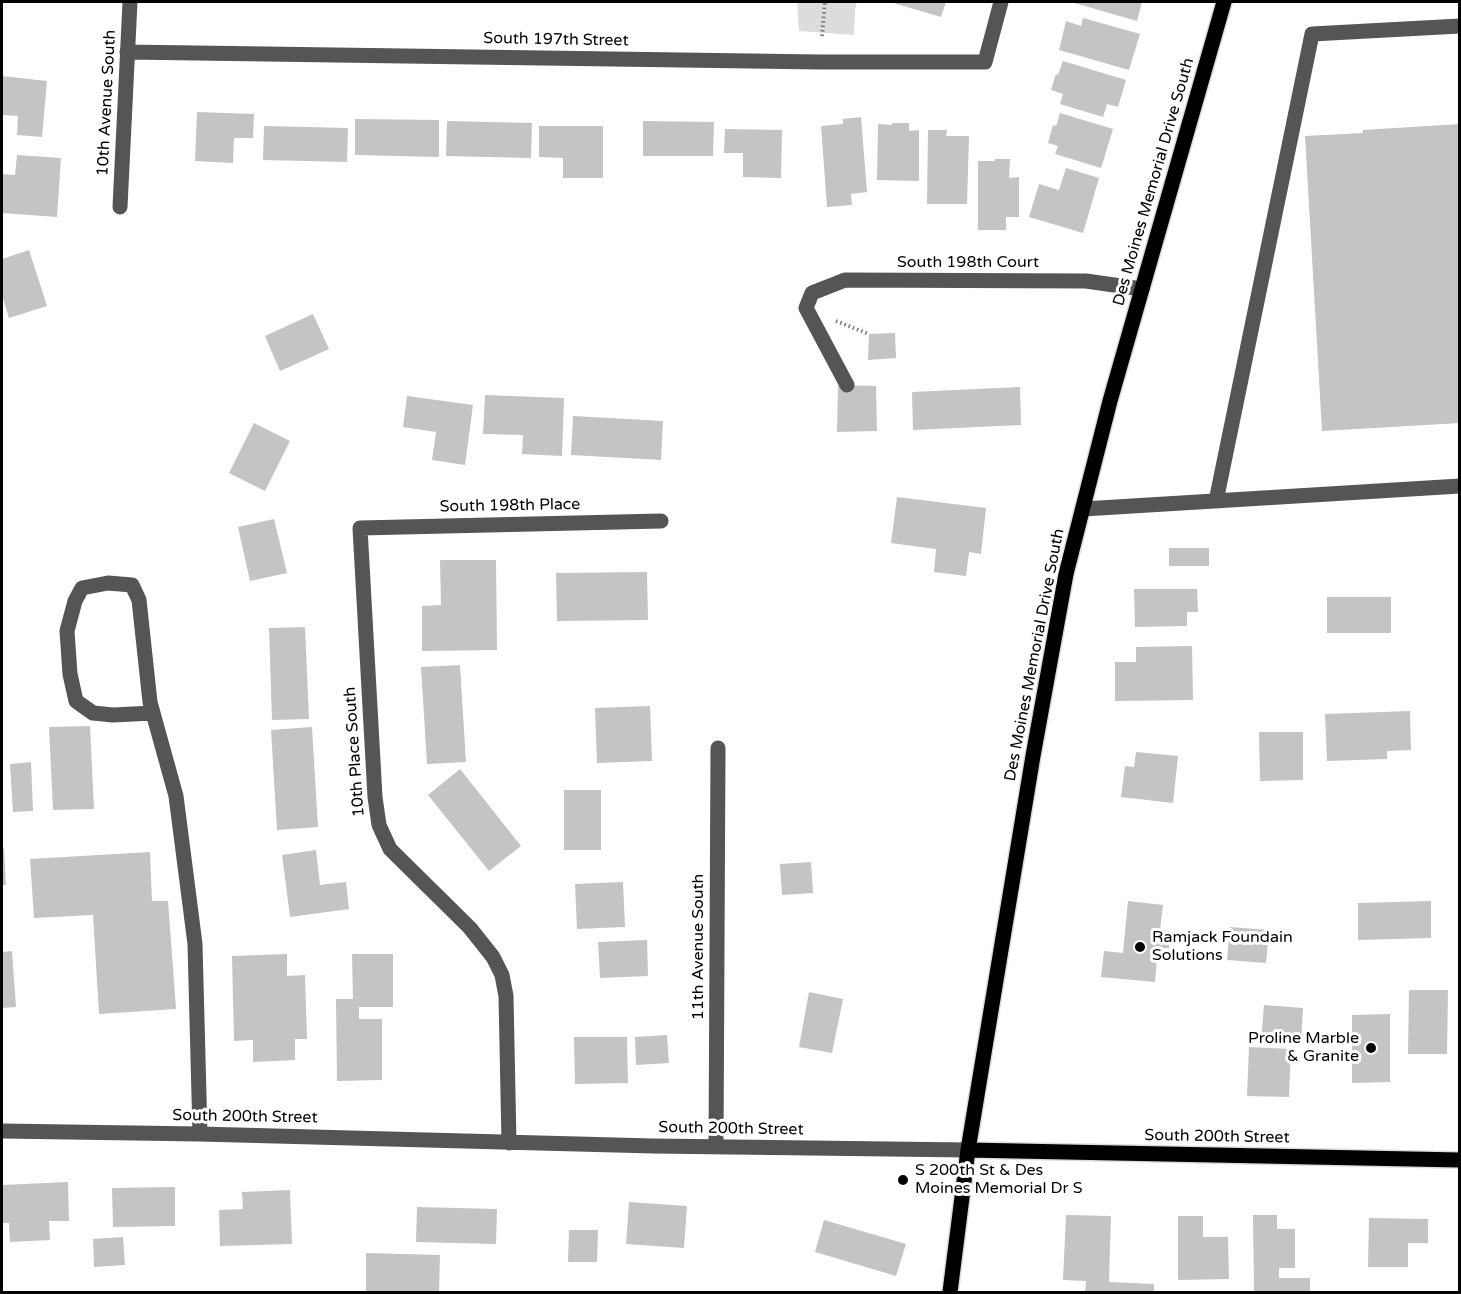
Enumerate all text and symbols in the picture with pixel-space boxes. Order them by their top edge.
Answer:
street label: 10th Avenue South [94,29,120,177]
street label: South 197th Street [483,29,629,51]
street label: Des Moines Memorial Drive South [1109,56,1199,308]
street label: South 198th Court [897,253,1039,273]
street label: South 198th Place [440,495,580,517]
street label: Des Moines Memorial Drive South [1001,527,1069,783]
street label: 10th Place South [341,686,369,818]
street label: 11th Avenue South [689,874,709,1020]
place label: Ramjack Foundain Solutions [1152,928,1293,966]
marker: Ramjack Foundain Solutions [1133,940,1147,954]
place label: Proline Marble & Granite [1248,1029,1359,1067]
marker: Proline Marble & Granite [1364,1041,1378,1055]
street label: South 200th Street [172,1106,318,1128]
street label: South 200th Street [658,1118,804,1140]
street label: South 200th Street [1144,1126,1290,1148]
place label: S 200th St & Des Moines Memorial Dr S [915,1161,1083,1199]
marker: S 200th St & Des Moines Memorial Dr S [896,1173,910,1187]

